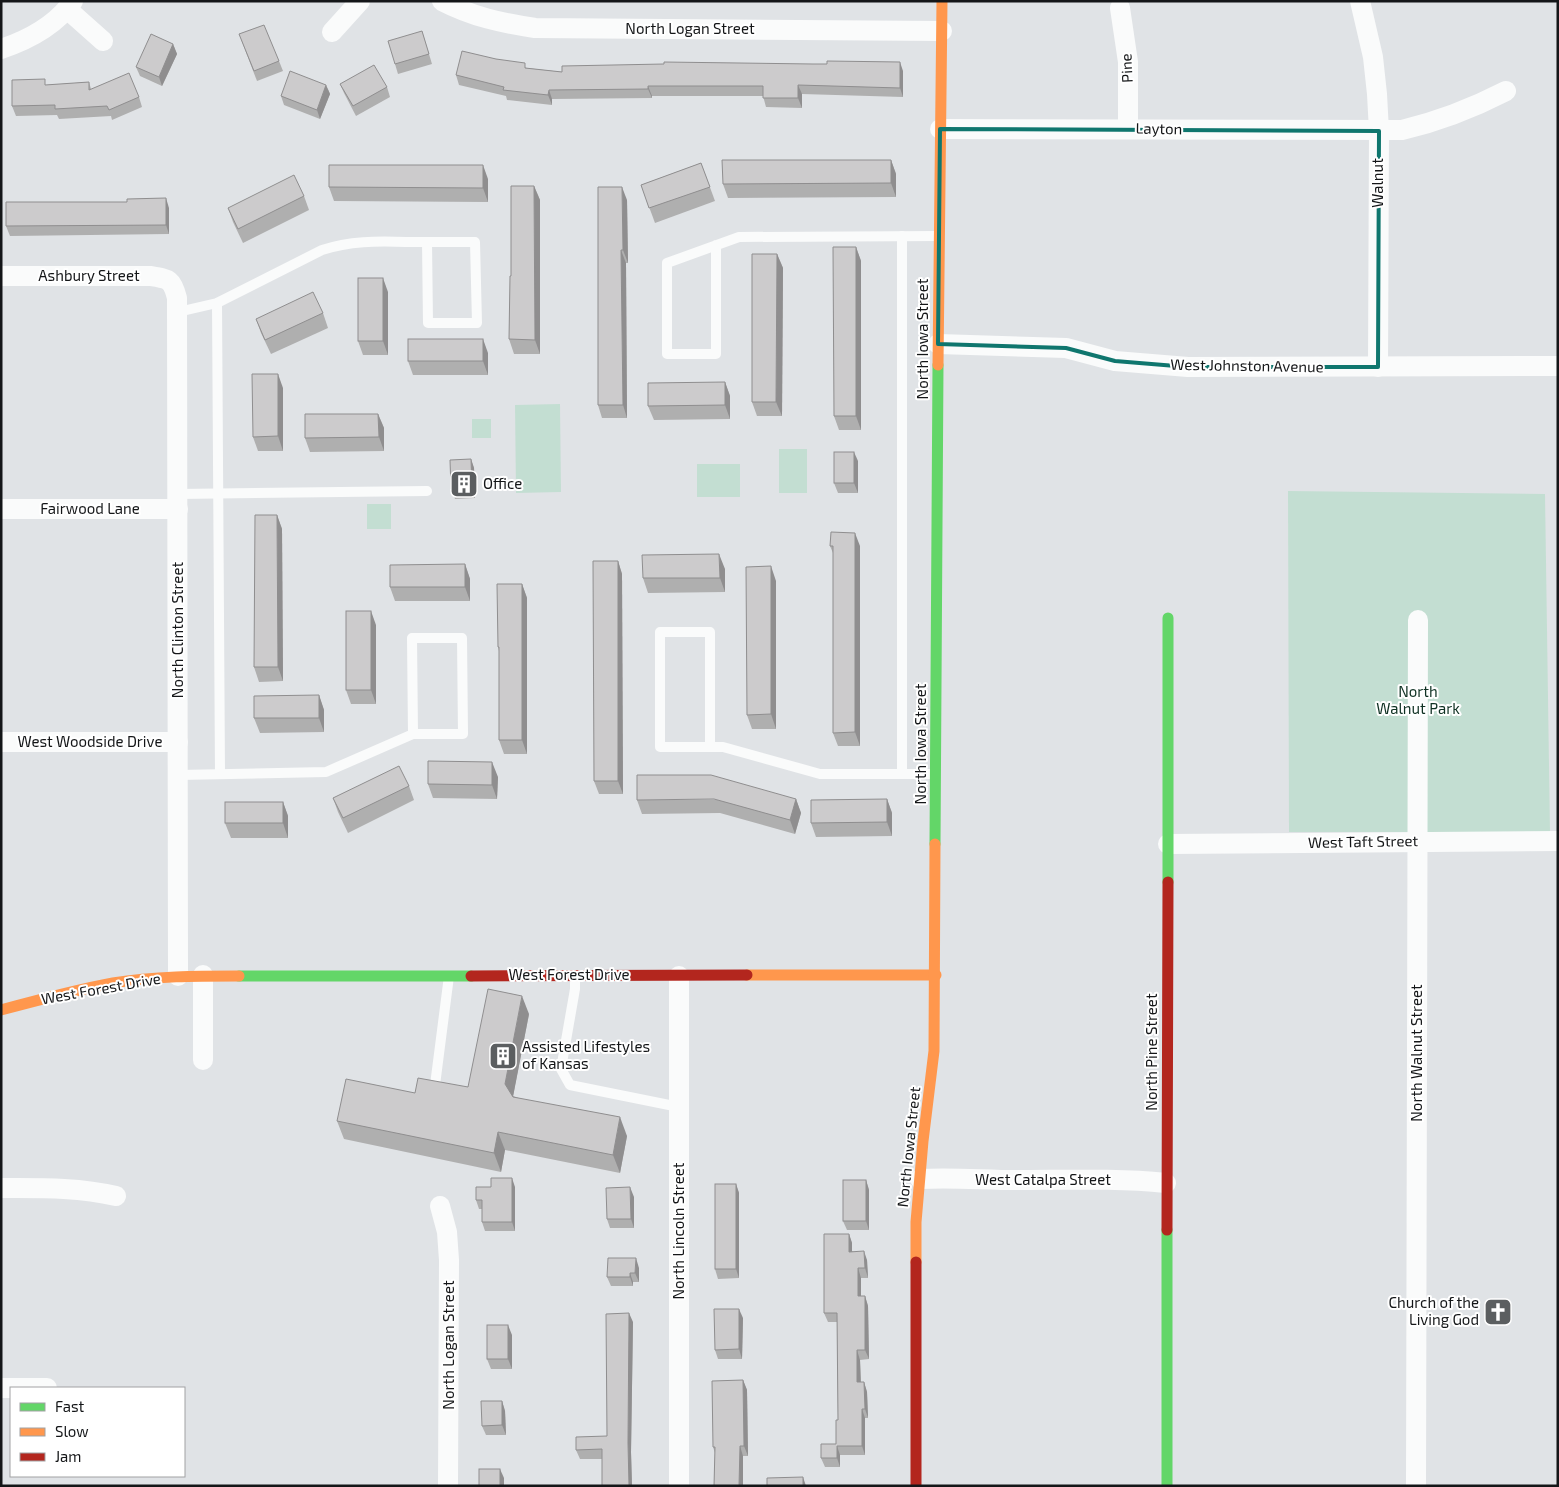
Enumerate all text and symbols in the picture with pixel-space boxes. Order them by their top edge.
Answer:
street label: North Logan Street [625,19,755,37]
street label: Pine [1116,53,1136,83]
street label: Layton [1135,119,1183,137]
street label: Walnut [1368,158,1386,208]
street label: Ashbury Street [38,266,140,284]
street label: North Iowa Street [913,278,931,399]
street label: West Johnston Avenue [1170,355,1324,375]
building icon: Office [449,469,479,499]
place label: Office [483,474,522,492]
street label: Fairwood Lane [40,499,140,517]
street label: North Clinton Street [168,562,186,698]
park label: North Walnut Park [1376,682,1460,717]
street label: North Iowa Street [911,683,929,804]
street label: West Woodside Drive [17,732,163,750]
street label: West Taft Street [1308,831,1419,851]
street label: West Forest Drive [508,965,630,983]
street label: West Forest Drive [40,969,162,1007]
street label: North Walnut Street [1407,984,1425,1122]
street label: North Pine Street [1142,993,1160,1111]
place label: Assisted Lifestyles of Kansas [522,1037,650,1072]
building icon: Assisted Lifestyles of Kansas [488,1041,518,1071]
street label: North Iowa Street [893,1086,923,1208]
street label: North Lincoln Street [669,1162,687,1299]
street label: West Catalpa Street [975,1170,1111,1188]
street label: North Logan Street [439,1280,457,1410]
place label: Church of the Living God [1388,1293,1479,1328]
church icon: Church of the Living God [1483,1297,1513,1327]
legend [10,1387,185,1477]
text: Fast [55,1397,85,1415]
text: Slow [55,1422,89,1440]
text: Jam [55,1447,81,1465]

